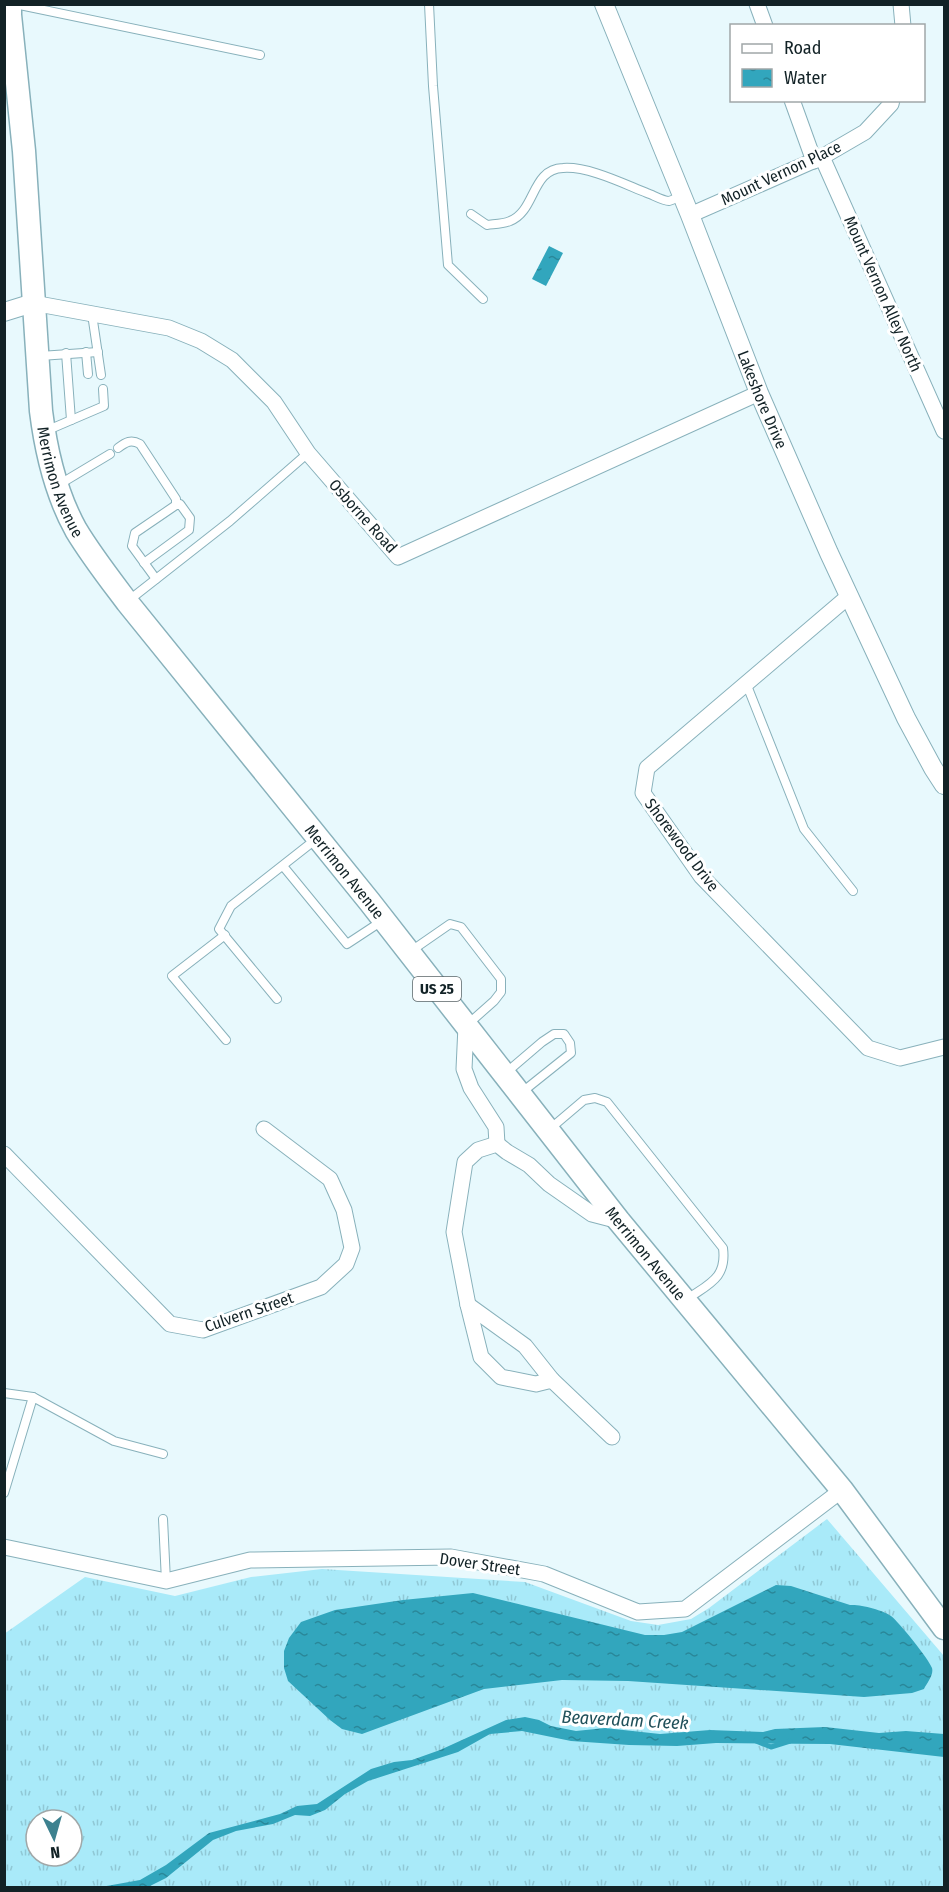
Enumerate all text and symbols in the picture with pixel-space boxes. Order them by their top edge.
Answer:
legend [730,24,925,102]
text: Road [784,37,821,59]
text: Water [784,67,827,89]
street label: Mount Vernon Place [718,137,844,209]
street label: Mount Vernon Alley North [840,213,926,375]
street label: Lakeshore Drive [734,348,792,451]
street label: Merrimon Avenue [34,425,88,541]
street label: Osborne Road [325,475,401,557]
street label: Shorewood Drive [641,795,723,895]
street label: Merrimon Avenue [301,821,389,923]
road number: US 25 [413,977,461,1001]
street label: Merrimon Avenue [602,1203,690,1304]
street label: Culvern Street [202,1288,296,1336]
street label: Dover Street [438,1549,522,1579]
water label: Beaverdam Creek [561,1706,689,1734]
north arrow [24,1808,84,1868]
text: N [50,1843,61,1862]

